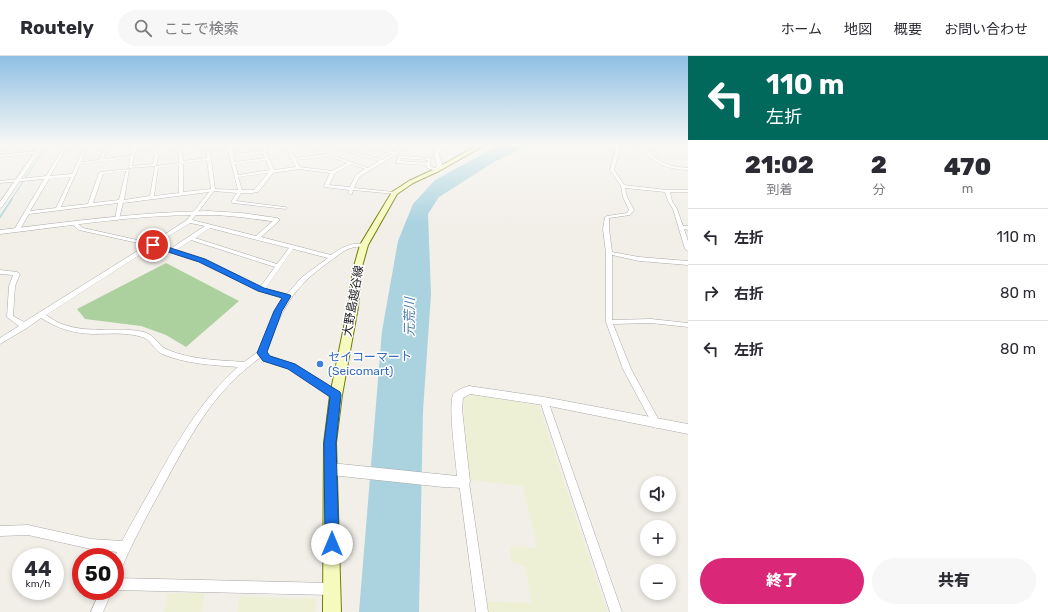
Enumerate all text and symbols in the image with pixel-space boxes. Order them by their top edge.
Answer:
search box [118,10,398,46]
text: Routely [20,16,94,39]
icon: search [132,17,154,39]
text: ここで検索 [164,20,239,38]
text: ホーム [780,21,822,38]
text: 地図 [844,21,872,38]
text: 概要 [894,21,922,38]
text: お問い合わせ [944,21,1028,38]
text: 110 m [766,68,844,101]
icon: left [700,72,752,124]
text: 左折 [766,106,802,128]
text: 21:02 [745,151,814,179]
text: 2 [871,151,887,179]
text: 470 [944,153,991,181]
text: m [962,181,973,196]
text: 到着 [766,182,792,197]
text: 分 [872,182,885,197]
icon: left [700,226,722,248]
pin [136,228,170,262]
text: 110 m [997,228,1036,246]
text: 左折 [734,229,764,247]
icon: arrive [142,234,164,256]
street label: 大野島越谷線 [340,264,366,338]
icon: right [700,282,722,304]
text: 80 m [1000,284,1036,302]
text: 右折 [734,285,764,303]
water label: 元荒川 [402,295,417,337]
icon: left [700,338,722,360]
text: 80 m [1000,340,1036,358]
text: 左折 [734,341,764,359]
place label: セイコーマート (Seicomart) [328,350,412,378]
marker: セイコーマート (Seicomart) [315,359,325,369]
map controls [640,476,676,600]
button: sound [640,476,676,512]
button: + [640,520,676,556]
position arrow [311,523,353,565]
speed limit sign: 50 [72,548,124,600]
text: 44 [24,557,52,581]
button: 終了 [700,558,864,604]
button: 共有 [872,558,1036,604]
button: − [640,564,676,600]
text: km/h [26,578,50,590]

